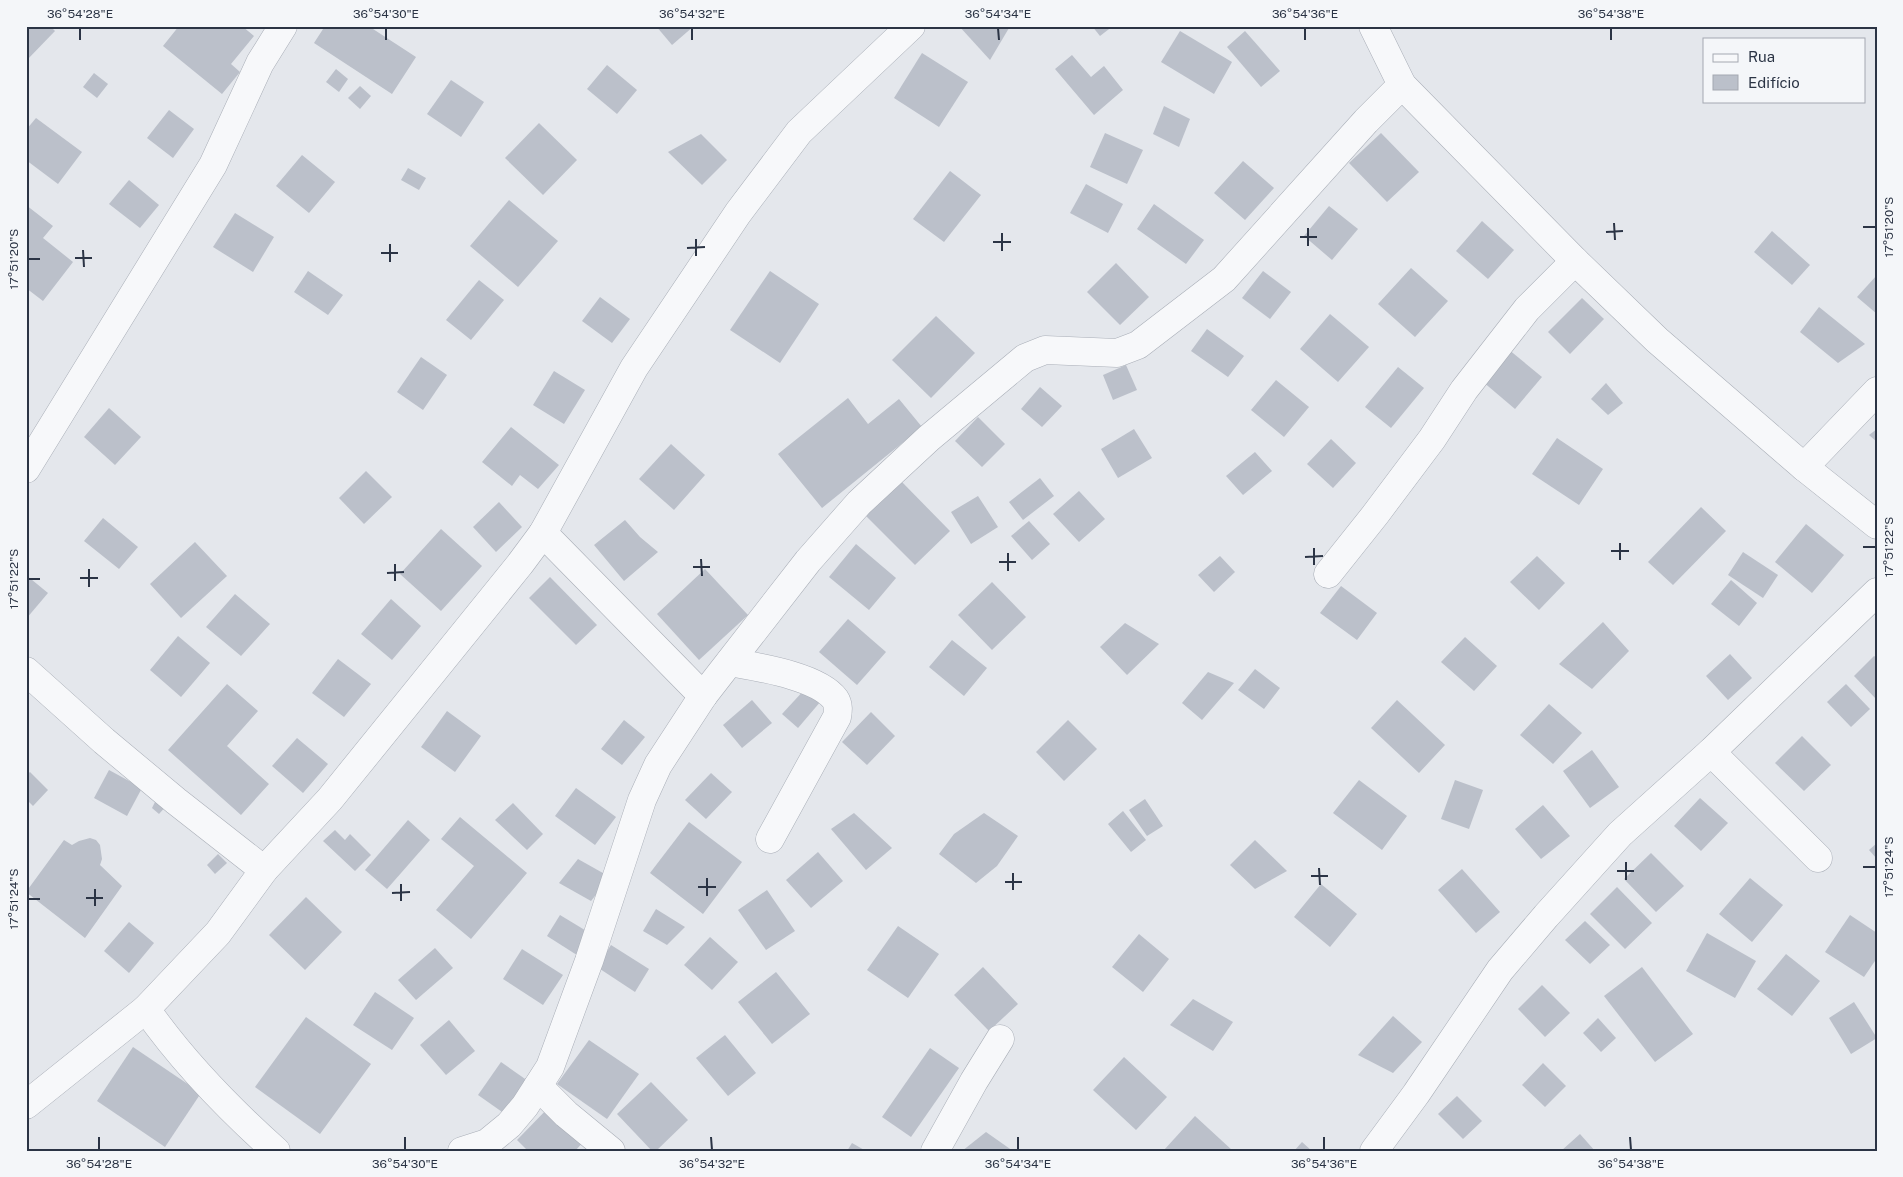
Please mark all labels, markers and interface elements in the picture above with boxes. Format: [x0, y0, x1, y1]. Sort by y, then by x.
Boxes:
text: 36°54'28"E [47, 7, 113, 21]
text: 36°54'30"E [353, 7, 419, 21]
text: 36°54'32"E [659, 7, 725, 21]
text: 36°54'34"E [965, 7, 1031, 21]
text: 36°54'36"E [1272, 7, 1338, 21]
text: 36°54'38"E [1578, 7, 1644, 21]
legend [1703, 38, 1866, 102]
text: Rua [1748, 48, 1775, 65]
text: Edifício [1748, 74, 1800, 91]
text: 17°51'20"S [1882, 197, 1896, 257]
text: 17°51'20"S [7, 229, 21, 289]
text: 17°51'22"S [1882, 517, 1896, 577]
text: 17°51'22"S [7, 549, 21, 609]
text: 17°51'24"S [1882, 836, 1896, 898]
text: 17°51'24"S [7, 868, 21, 930]
text: 36°54'28"E [66, 1157, 132, 1171]
text: 36°54'30"E [372, 1157, 438, 1171]
text: 36°54'32"E [679, 1157, 745, 1171]
text: 36°54'34"E [985, 1157, 1051, 1171]
text: 36°54'36"E [1291, 1157, 1357, 1171]
text: 36°54'38"E [1598, 1157, 1664, 1171]

